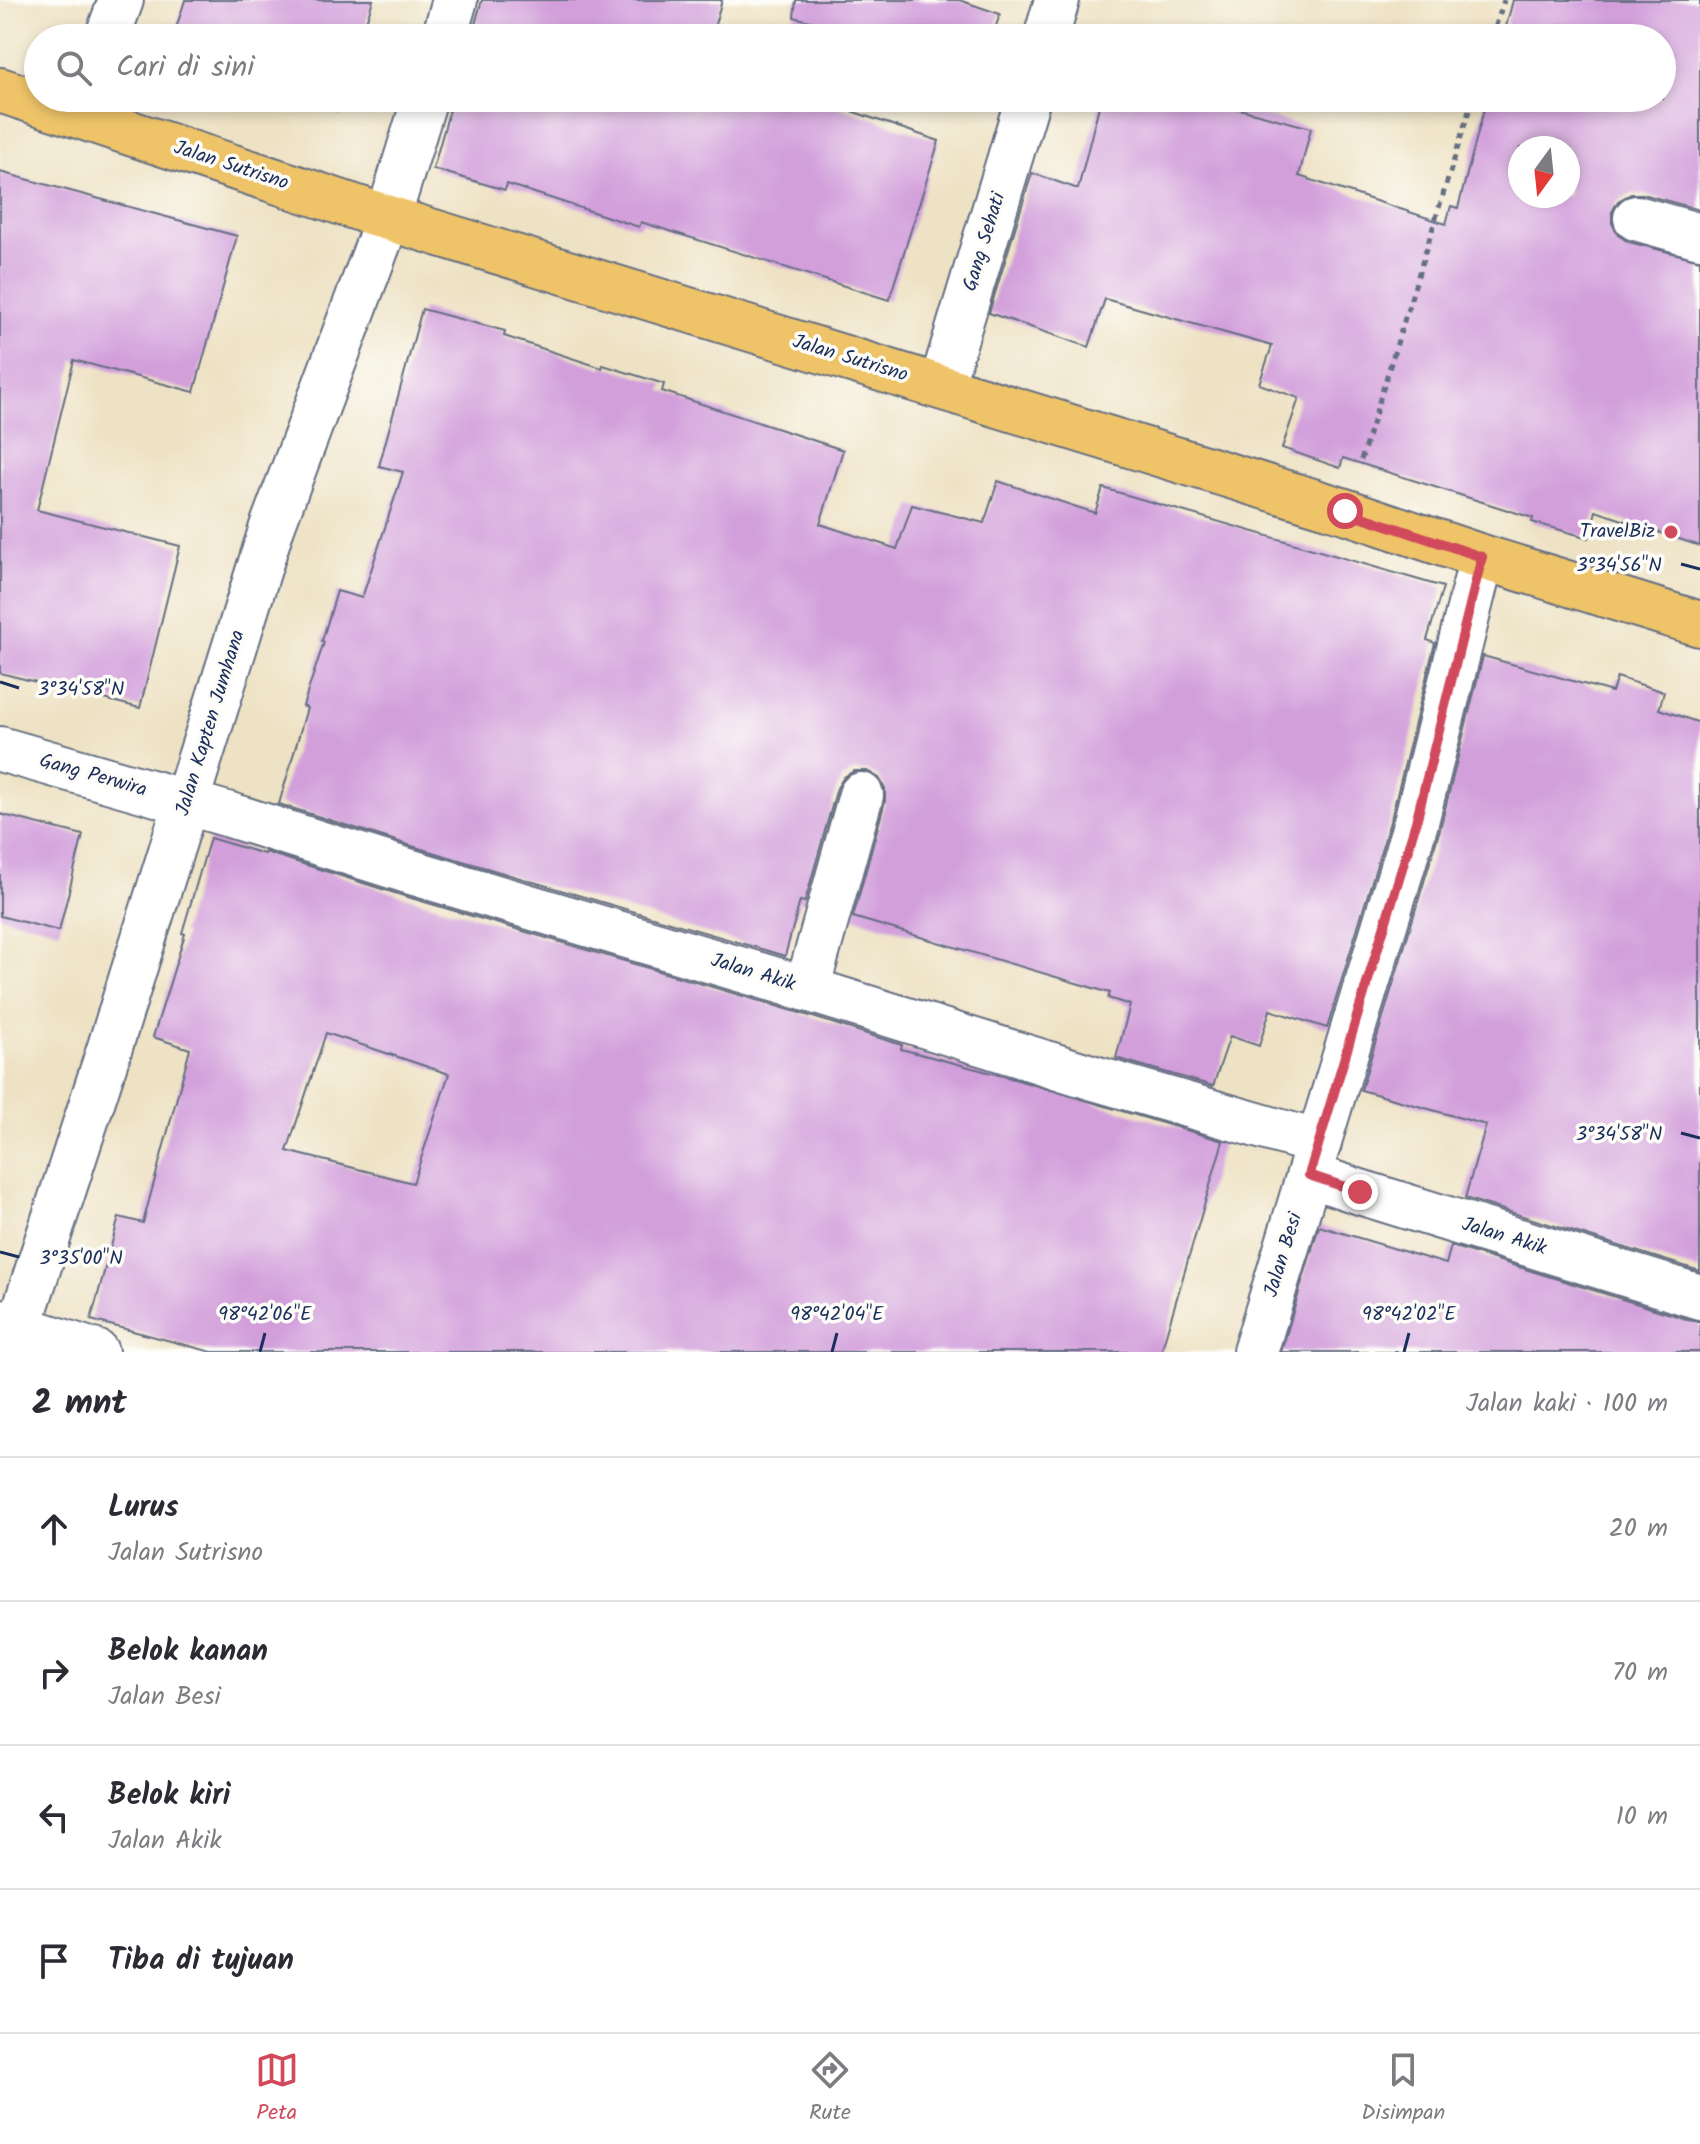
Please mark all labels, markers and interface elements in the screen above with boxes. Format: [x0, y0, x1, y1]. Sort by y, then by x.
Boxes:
search box [24, 24, 1676, 112]
text: Cari di sini [116, 44, 254, 92]
icon: search [52, 46, 96, 90]
street label: Jalan Sutrisno [169, 132, 293, 200]
north arrow [1508, 136, 1580, 208]
street label: Gang Sehati [955, 187, 1016, 295]
street label: Jalan Sutrisno [788, 326, 912, 392]
route start [1327, 493, 1363, 529]
place label: TravelBiz [1580, 516, 1655, 548]
marker: TravelBiz [1662, 523, 1680, 541]
text: 3°34'56"N [1576, 550, 1662, 582]
street label: Jalan Kapten Jumhana [167, 626, 255, 820]
text: 3°34'58"N [38, 674, 124, 706]
street label: Gang Perwira [35, 745, 151, 807]
street label: Jalan Akik [707, 945, 800, 1001]
text: 3°34'58"N [1576, 1119, 1662, 1151]
route end [1342, 1174, 1378, 1210]
street label: Jalan Besi [1256, 1208, 1312, 1301]
street label: Jalan Akik [1458, 1209, 1551, 1265]
text: 3°35'00"N [39, 1243, 123, 1275]
text: 98°42'06"E [218, 1299, 313, 1331]
text: 98°42'04"E [790, 1299, 885, 1331]
text: 98°42'02"E [1362, 1299, 1457, 1331]
text: 2 mnt [32, 1377, 127, 1431]
text: Jalan kaki · 100 m [1466, 1383, 1668, 1425]
text: Lurus [108, 1484, 178, 1532]
icon: ahead [32, 1507, 76, 1551]
text: 20 m [1609, 1508, 1668, 1550]
text: Jalan Sutrisno [108, 1532, 263, 1574]
text: Belok kanan [108, 1628, 268, 1676]
icon: right [32, 1651, 76, 1695]
text: 70 m [1612, 1652, 1668, 1694]
text: Jalan Besi [108, 1676, 221, 1718]
text: Belok kiri [108, 1772, 231, 1820]
icon: left [32, 1795, 76, 1839]
text: 10 m [1616, 1796, 1668, 1838]
text: Jalan Akik [108, 1820, 222, 1862]
text: Tiba di tujuan [108, 1937, 294, 1985]
icon: arrive [32, 1939, 76, 1983]
tab: Peta [255, 2048, 299, 2131]
tab: Rute [808, 2048, 852, 2131]
tab: Disimpan [1361, 2048, 1445, 2131]

